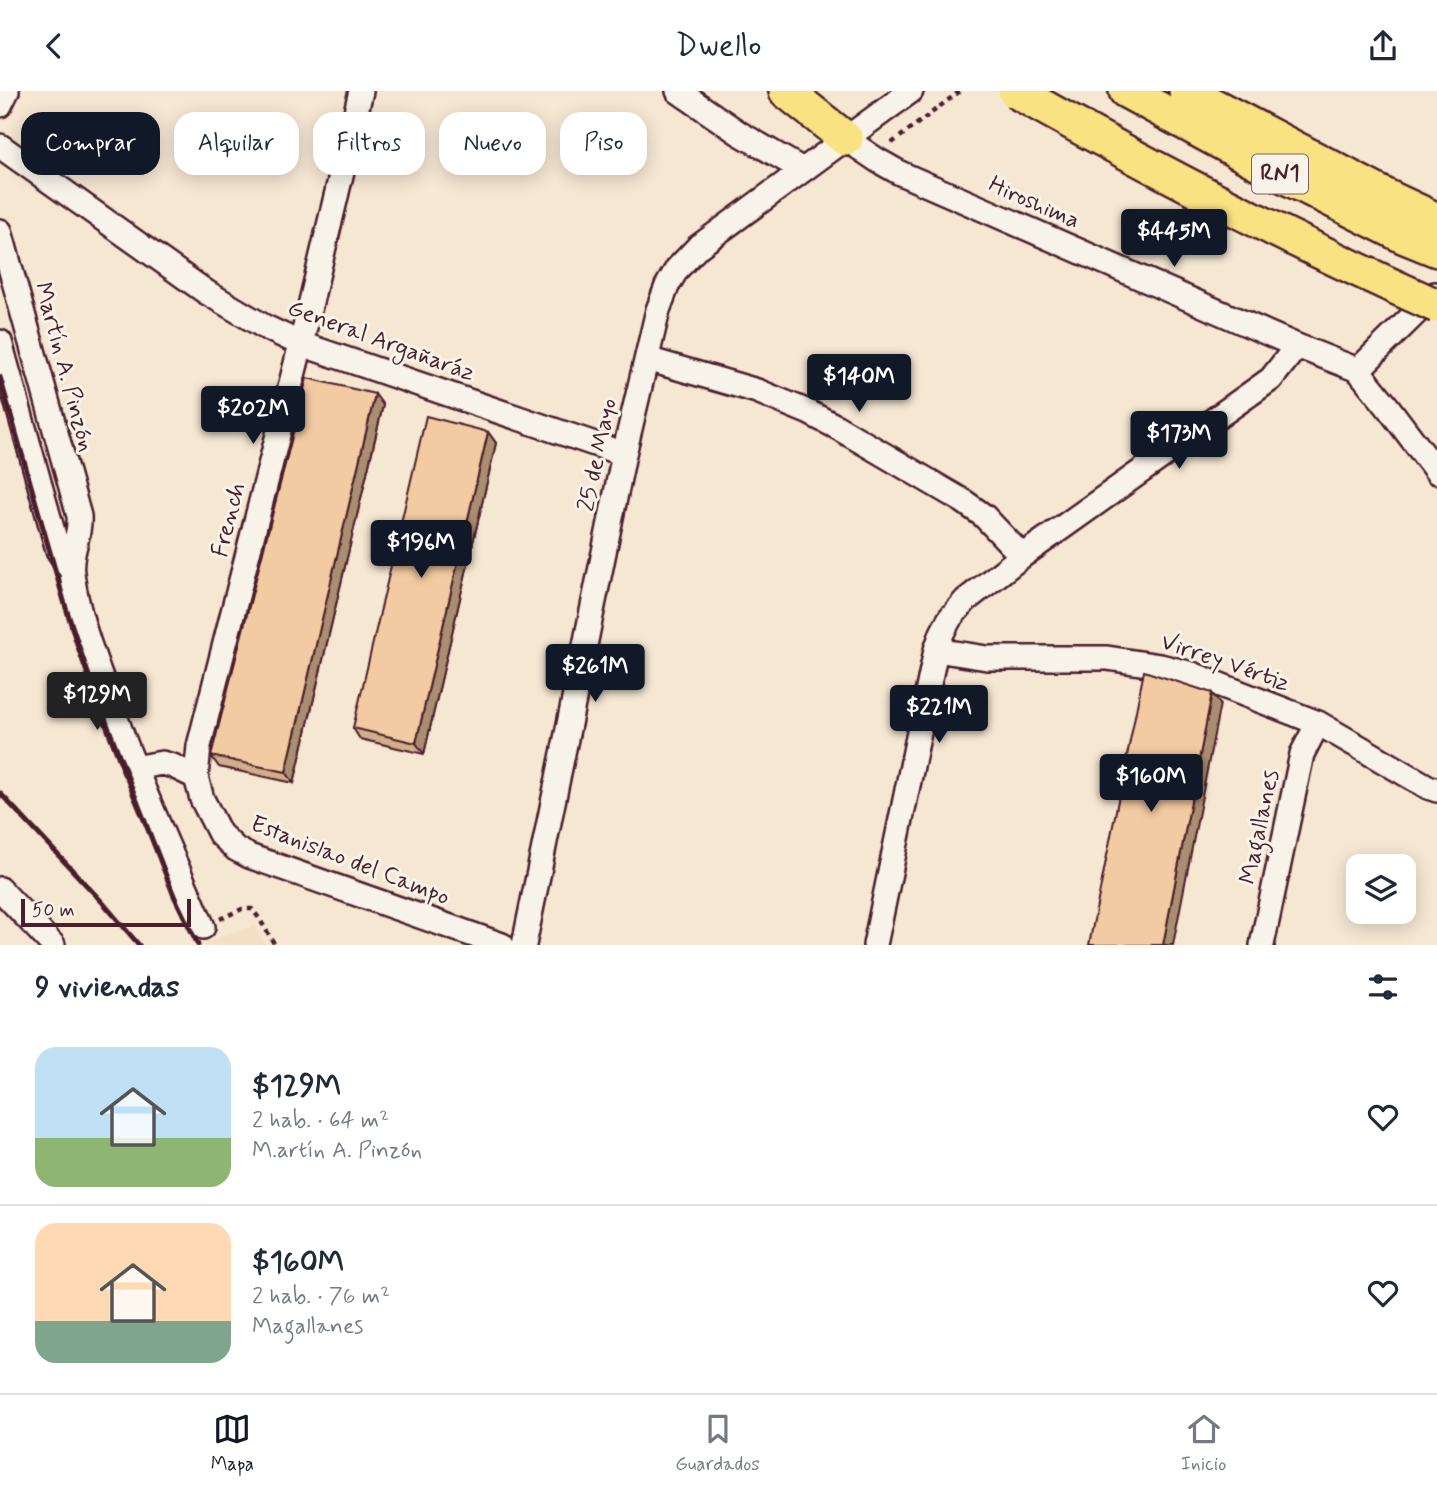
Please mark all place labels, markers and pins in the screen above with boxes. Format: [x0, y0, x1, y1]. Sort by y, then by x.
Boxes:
pin: $445M [1125, 209, 1223, 269]
pin: $140M [810, 355, 908, 414]
pin: $202M [204, 387, 302, 446]
pin: $173M [1130, 411, 1228, 471]
pin: $196M [372, 521, 470, 580]
pin: $261M [546, 645, 644, 704]
pin: $129M [48, 673, 146, 732]
pin: $221M [890, 685, 988, 745]
pin: $160M [1102, 755, 1200, 814]

